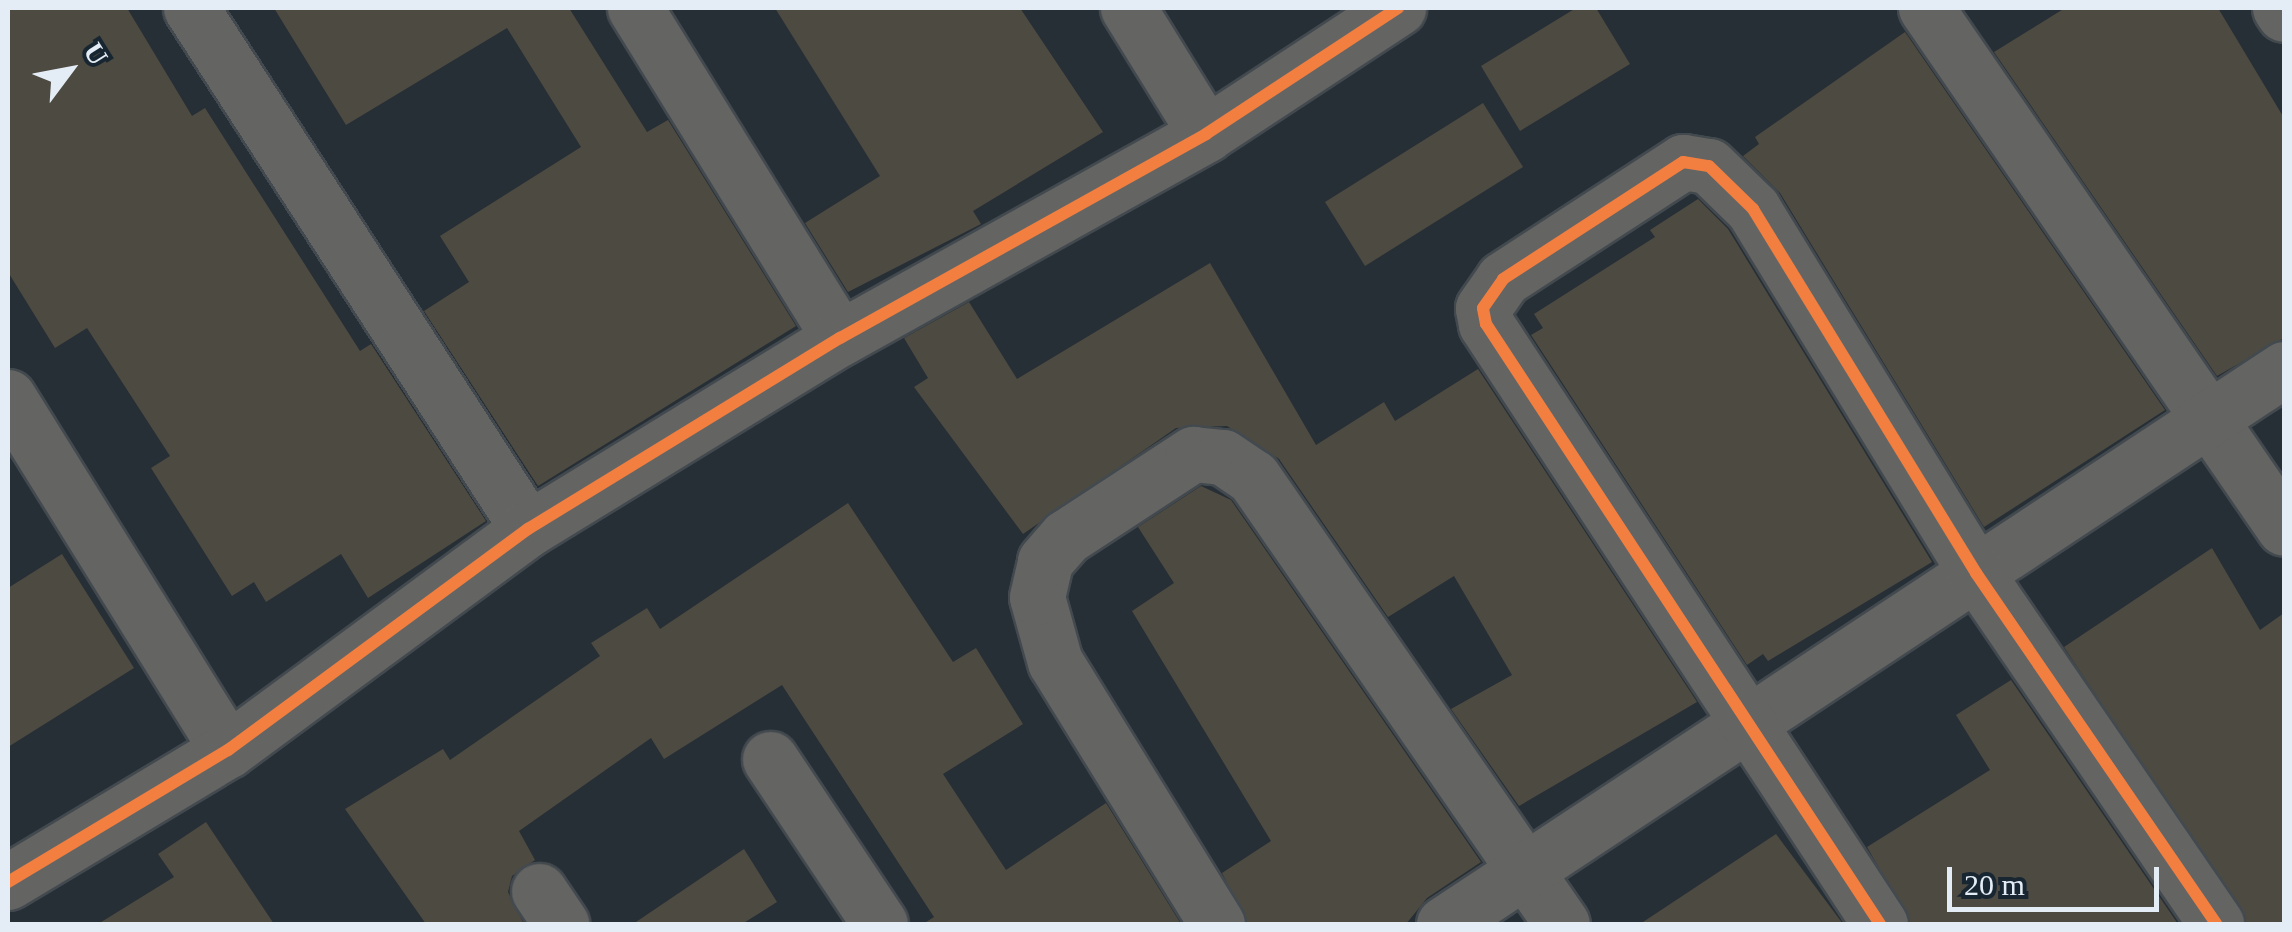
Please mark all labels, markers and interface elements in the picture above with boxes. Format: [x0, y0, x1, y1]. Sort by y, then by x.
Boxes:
north arrow [20, 20, 120, 120]
text: U [77, 37, 114, 71]
scale bar [1952, 847, 2164, 909]
text: 20 m [1964, 868, 2025, 901]

